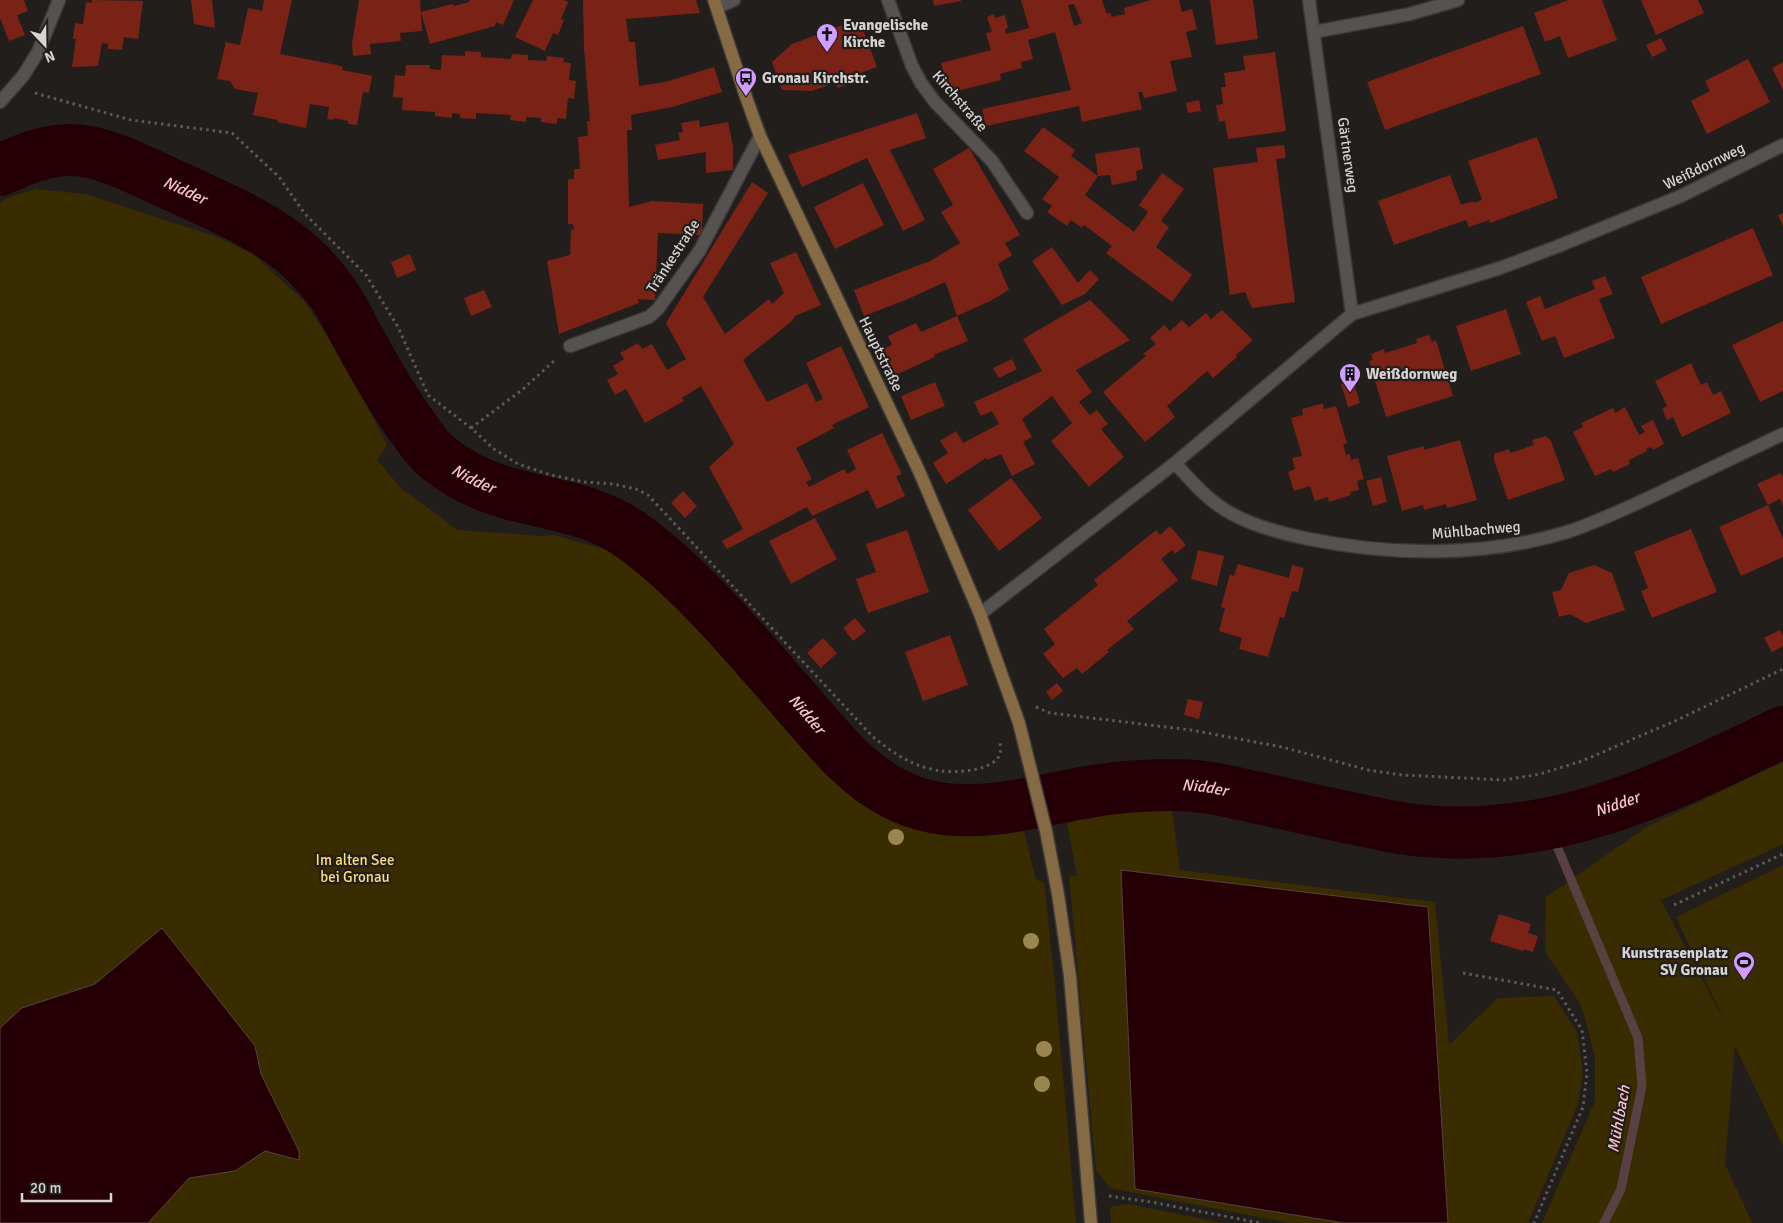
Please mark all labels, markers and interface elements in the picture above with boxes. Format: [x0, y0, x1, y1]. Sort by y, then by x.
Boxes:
place label: Evangelische Kirche [843, 16, 928, 51]
north arrow [20, 20, 70, 70]
church icon: Evangelische Kirche [815, 22, 839, 53]
text: N [42, 47, 57, 66]
bus stop icon: Gronau Kirchstr. [734, 66, 758, 97]
street label: Kirchstraße [929, 67, 991, 135]
place label: Gronau Kirchstr. [762, 69, 869, 87]
street label: Gärtnerweg [1334, 116, 1362, 194]
street label: Weißdornweg [1660, 139, 1748, 193]
water label: Nidder [160, 172, 212, 210]
street label: Tränkestraße [642, 216, 704, 296]
street label: Hauptstraße [855, 314, 907, 394]
building icon: Weißdornweg [1338, 362, 1362, 393]
place label: Weißdornweg [1366, 365, 1457, 383]
water label: Nidder [448, 460, 500, 499]
street label: Mühlbachweg [1431, 517, 1521, 543]
water label: Nidder [784, 690, 831, 740]
water label: Nidder [1181, 775, 1232, 801]
water label: Nidder [1592, 787, 1644, 821]
park label: Im alten See bei Gronau [316, 851, 394, 886]
place label: Kunstrasenplatz SV Gronau [1621, 944, 1728, 979]
sports icon: Kunstrasenplatz SV Gronau [1732, 950, 1756, 981]
water label: Mühlbach [1603, 1083, 1635, 1154]
scale bar [22, 1170, 111, 1202]
text: 20 m [30, 1179, 61, 1197]

